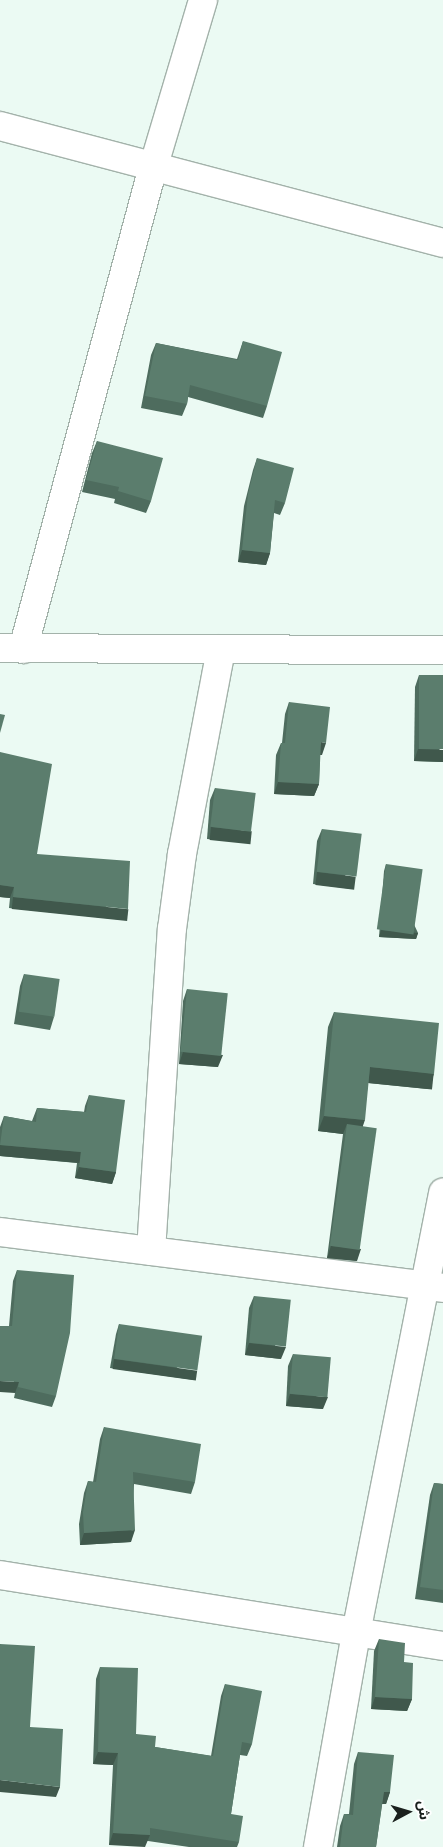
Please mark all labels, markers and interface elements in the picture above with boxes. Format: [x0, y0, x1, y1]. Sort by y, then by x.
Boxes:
north arrow [383, 1787, 433, 1837]
text: ش [415, 1800, 431, 1821]

